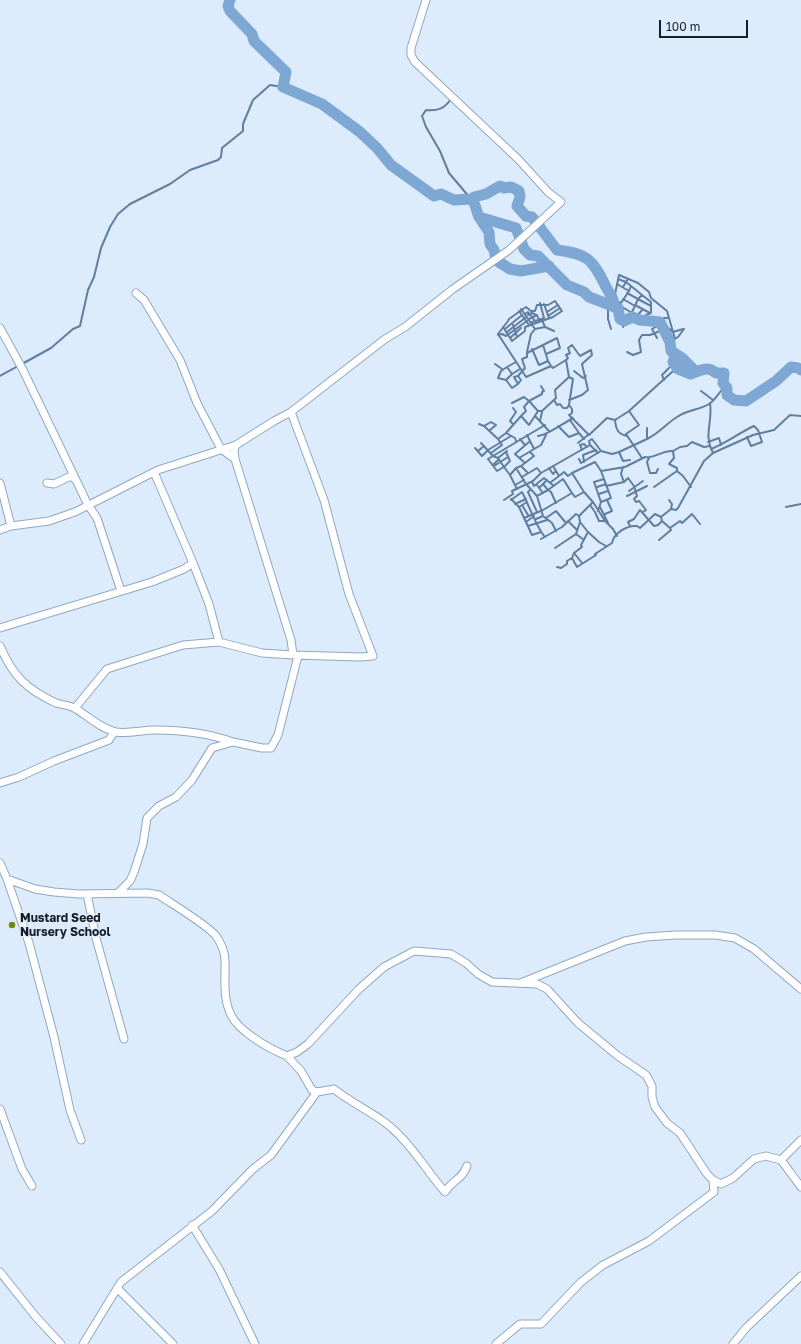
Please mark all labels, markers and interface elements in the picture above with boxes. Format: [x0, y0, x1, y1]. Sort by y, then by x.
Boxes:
scale bar [661, 12, 750, 38]
text: 100 m [666, 19, 700, 34]
place label: Mustard Seed Nursery School [20, 911, 111, 939]
marker: Mustard Seed Nursery School [7, 920, 17, 930]

